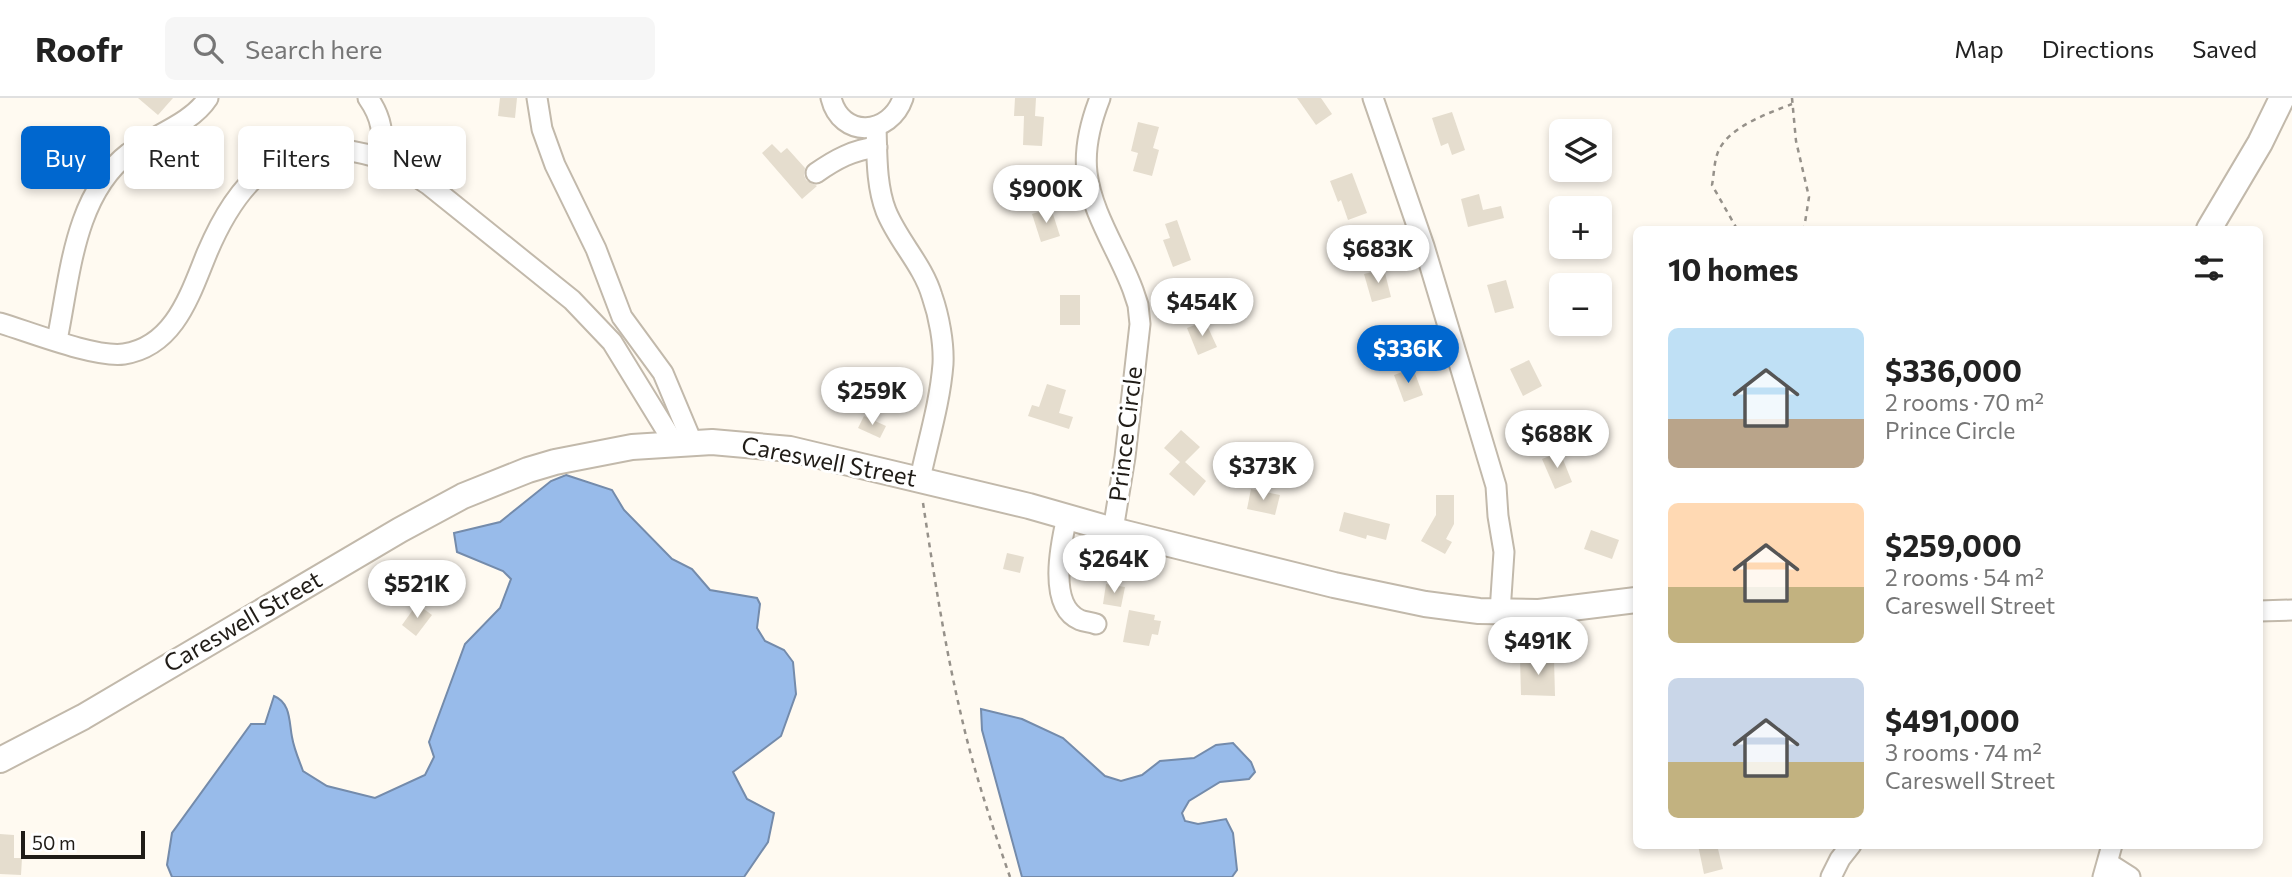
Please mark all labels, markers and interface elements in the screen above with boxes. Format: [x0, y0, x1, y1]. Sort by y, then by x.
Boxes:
search box [165, 17, 655, 80]
text: Roofr [35, 28, 123, 69]
icon: search [189, 29, 227, 67]
text: Search here [245, 33, 383, 64]
text: Map [1954, 34, 2004, 63]
text: Directions [2042, 34, 2154, 63]
text: Saved [2192, 34, 2257, 63]
map controls [1549, 119, 1612, 336]
button: layers [1549, 119, 1612, 182]
chip: Buy [21, 126, 110, 189]
chip: Rent [124, 126, 224, 189]
chip: Filters [238, 126, 354, 189]
chip: New [368, 126, 466, 189]
pin: $900K [997, 166, 1095, 225]
text: $900K [1009, 174, 1083, 202]
button: + [1549, 196, 1612, 259]
pin: $683K [1329, 226, 1427, 285]
text: $683K [1343, 234, 1413, 262]
icon: filters [2190, 249, 2228, 287]
text: 10 homes [1668, 250, 1798, 287]
button: − [1549, 273, 1612, 336]
pin: $454K [1153, 278, 1251, 338]
text: $454K [1167, 287, 1237, 315]
pin: $336K [1359, 326, 1457, 385]
text: $336K [1373, 334, 1443, 362]
text: $336,000 [1885, 351, 2022, 388]
icon: home [1724, 356, 1808, 440]
street label: Prince Circle [1102, 365, 1147, 503]
pin: $259K [823, 368, 921, 427]
text: $259K [837, 376, 907, 404]
text: 2 rooms · 70 m² [1885, 388, 2044, 416]
pin: $688K [1508, 410, 1606, 470]
text: Prince Circle [1885, 416, 2015, 444]
text: $688K [1521, 419, 1593, 447]
street label: Careswell Street [739, 429, 919, 492]
pin: $373K [1214, 442, 1312, 502]
text: $373K [1229, 451, 1297, 479]
text: $259,000 [1885, 526, 2022, 563]
icon: home [1724, 531, 1808, 615]
pin: $264K [1065, 536, 1163, 595]
text: $264K [1079, 544, 1149, 572]
pin: $521K [368, 560, 466, 620]
text: 2 rooms · 54 m² [1885, 563, 2044, 591]
street label: Careswell Street [158, 564, 327, 678]
text: $521K [384, 569, 450, 597]
text: Careswell Street [1885, 591, 2055, 619]
pin: $491K [1489, 618, 1587, 677]
text: $491K [1504, 626, 1572, 654]
text: $491,000 [1885, 701, 2020, 738]
icon: home [1724, 706, 1808, 790]
text: 3 rooms · 74 m² [1885, 738, 2042, 766]
text: Careswell Street [1885, 766, 2055, 794]
scale bar [21, 828, 145, 860]
text: 50 m [32, 831, 76, 854]

